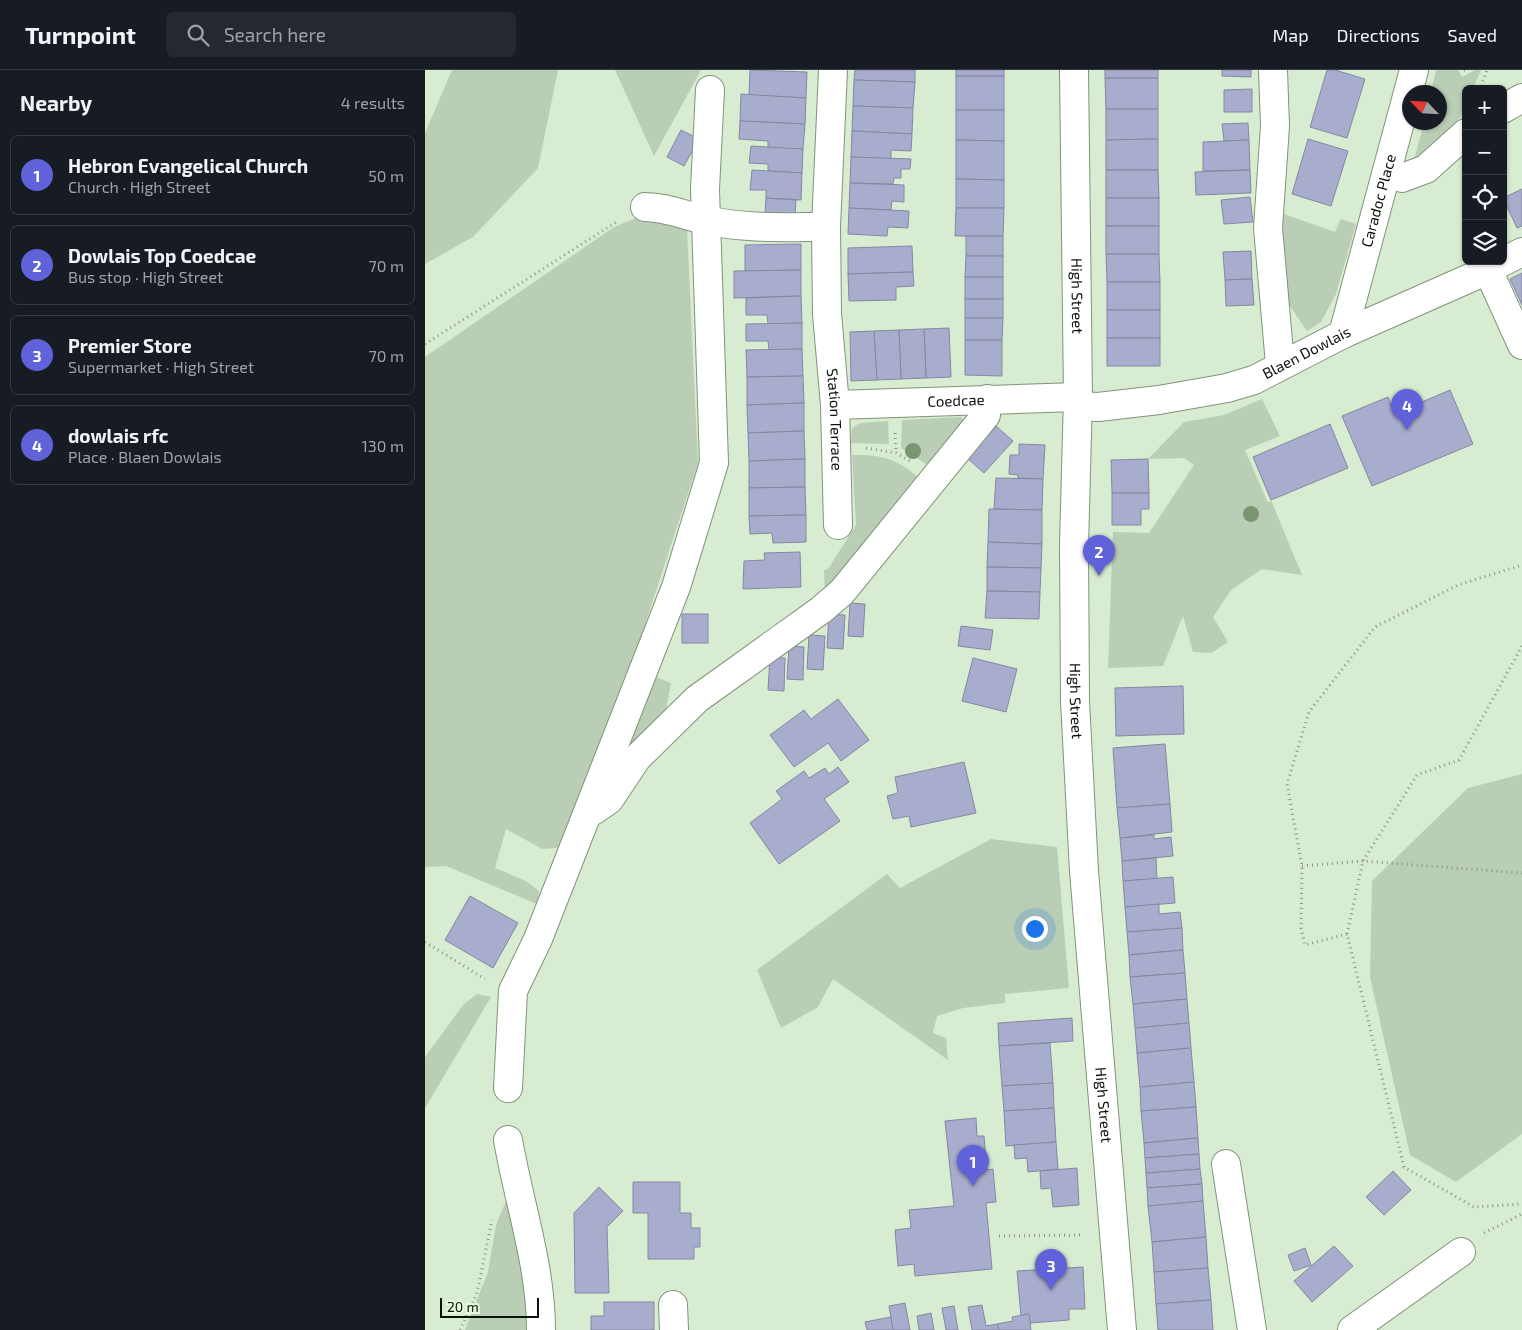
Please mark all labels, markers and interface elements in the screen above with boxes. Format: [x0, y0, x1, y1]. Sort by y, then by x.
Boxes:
search box [166, 12, 516, 57]
text: Turnpoint [25, 20, 136, 49]
icon: search [184, 21, 212, 49]
text: Search here [224, 23, 326, 46]
text: Map [1272, 24, 1309, 46]
text: Directions [1337, 24, 1420, 46]
text: Saved [1448, 24, 1497, 46]
north arrow [1402, 85, 1447, 130]
map controls [1462, 85, 1507, 265]
button: + [1462, 85, 1507, 130]
text: Nearby [20, 90, 92, 115]
text: 4 results [341, 93, 405, 112]
button: − [1462, 130, 1507, 175]
street label: Caradoc Place [1357, 152, 1399, 249]
text: Hebron Evangelical Church [68, 154, 308, 177]
text: 1 [34, 166, 40, 185]
text: 50 m [368, 166, 404, 185]
button: locate [1462, 175, 1507, 220]
text: Church · High Street [68, 177, 211, 196]
button: layers [1462, 220, 1507, 265]
text: Dowlais Top Coedcae [68, 244, 256, 267]
text: 2 [32, 256, 42, 275]
text: 70 m [369, 256, 404, 275]
street label: High Street [1068, 258, 1087, 334]
text: Bus stop · High Street [68, 267, 223, 286]
street label: Blaen Dowlais [1259, 322, 1353, 382]
text: Premier Store [68, 334, 192, 357]
text: 3 [32, 346, 42, 365]
text: 70 m [369, 346, 404, 365]
text: Supermarket · High Street [68, 357, 254, 376]
street label: Station Terrace [824, 367, 847, 471]
pin: 4 [1391, 389, 1423, 430]
street label: Coedcae [927, 390, 985, 410]
text: dowlais rfc [68, 424, 168, 447]
text: 4 [32, 436, 42, 455]
text: 130 m [362, 436, 404, 455]
text: Place · Blaen Dowlais [68, 447, 222, 466]
pin: 2 [1083, 535, 1115, 576]
street label: High Street [1067, 663, 1087, 740]
your location [1022, 916, 1048, 942]
street label: High Street [1092, 1066, 1116, 1144]
pin: 1 [957, 1145, 989, 1186]
pin: 3 [1035, 1249, 1067, 1290]
scale bar [440, 1295, 539, 1318]
text: 20 m [447, 1298, 479, 1315]

